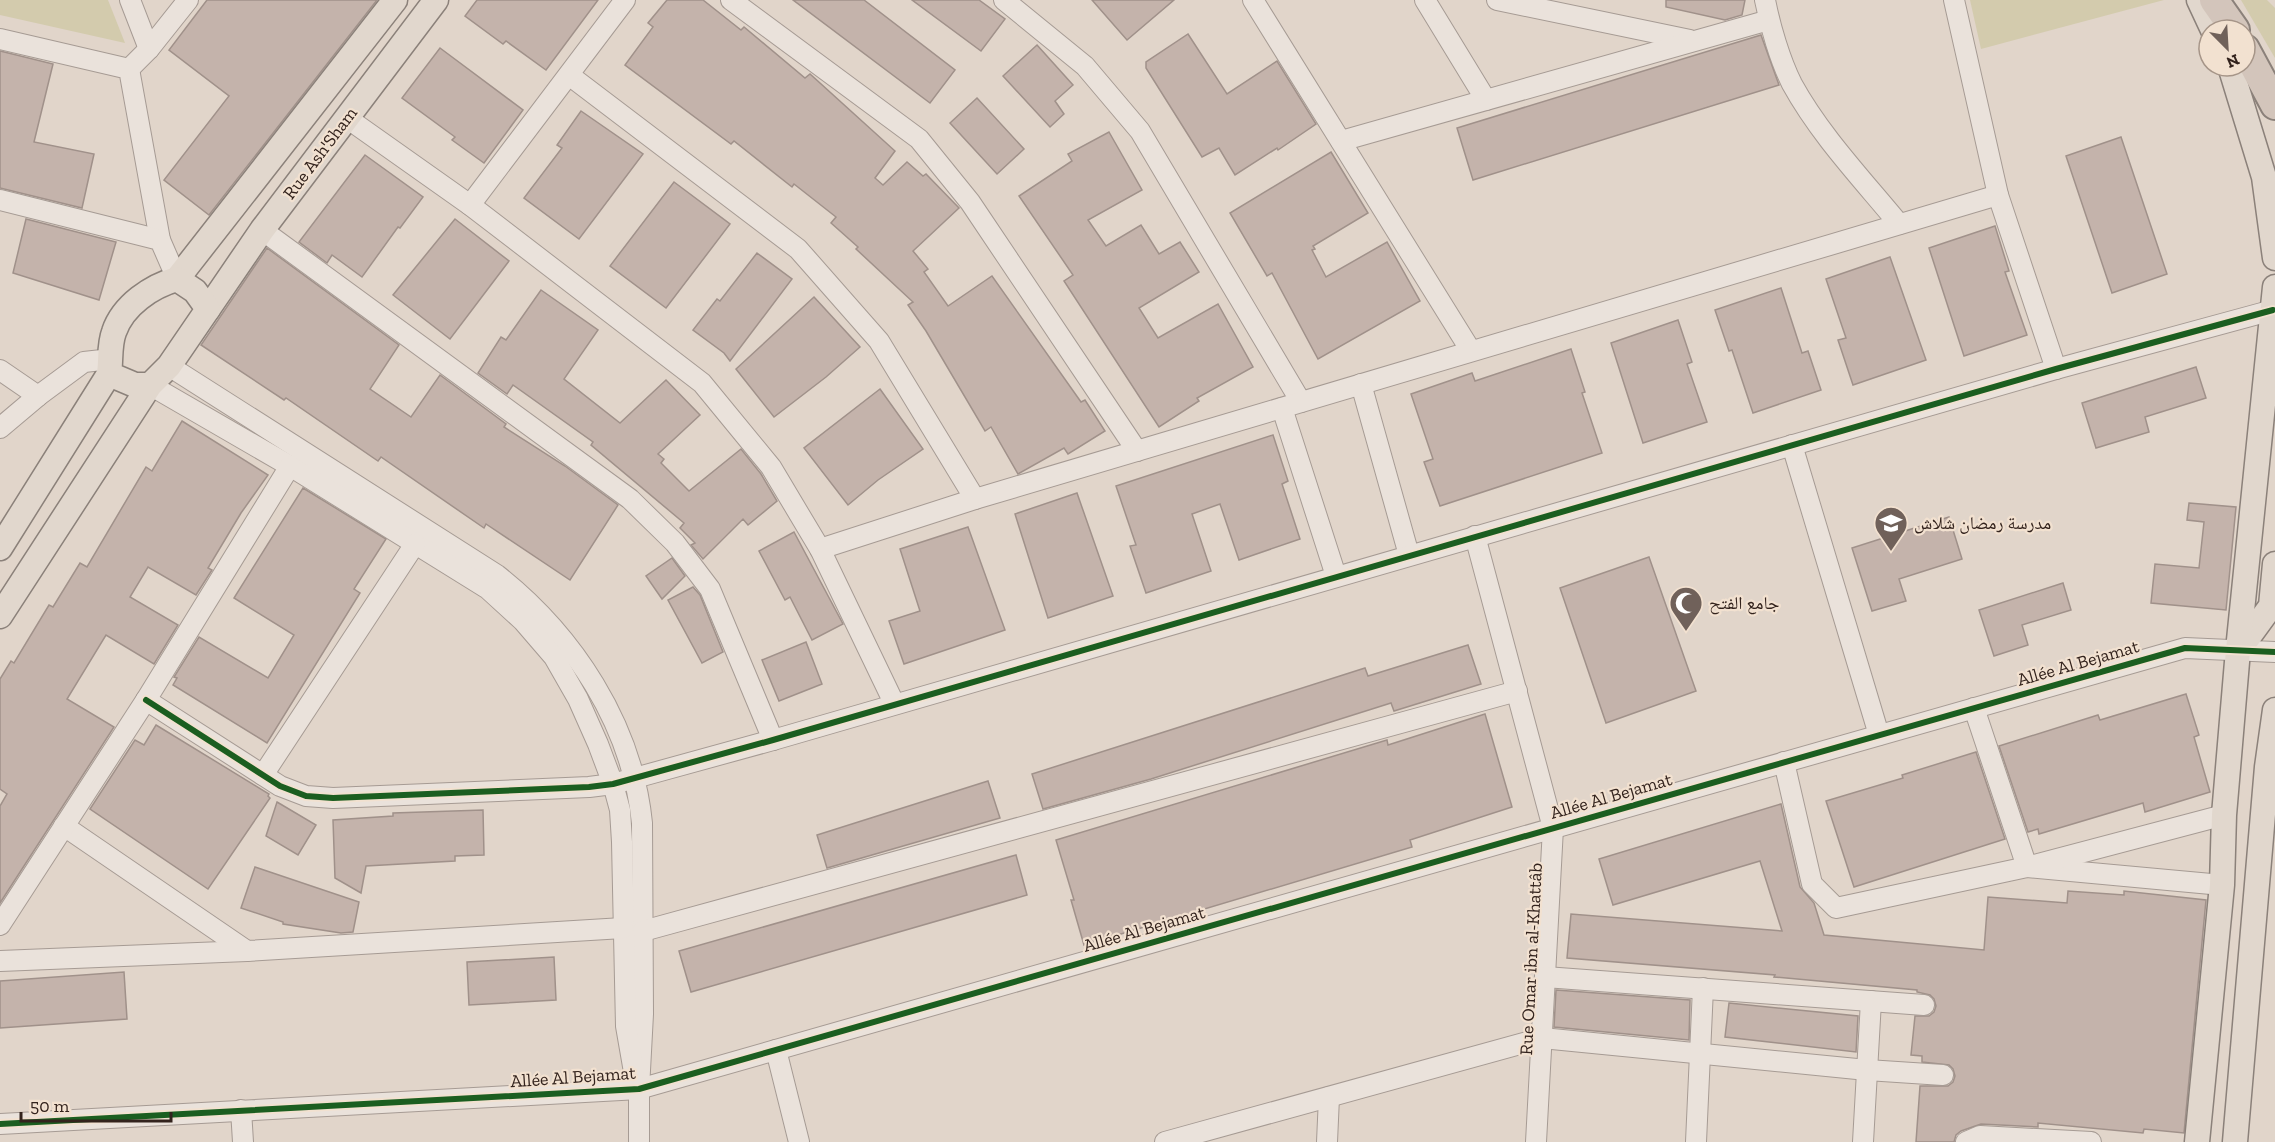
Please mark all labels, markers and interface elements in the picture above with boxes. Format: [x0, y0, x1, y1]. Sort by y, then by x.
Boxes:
north arrow [2197, 18, 2257, 78]
text: N [2223, 50, 2242, 72]
street label: Rue Ash'Sham [278, 102, 362, 204]
school or university icon: مدرسة رمضان شلاش [1873, 505, 1909, 552]
place label: مدرسة رمضان شلاش [1914, 512, 2051, 534]
mosque icon: جامع الفتح [1668, 585, 1704, 632]
place label: جامع الفتح [1709, 592, 1779, 615]
street label: Allée Al Bejamat [2015, 635, 2142, 691]
street label: Allée Al Bejamat [1548, 768, 1675, 824]
street label: Rue Omar ibn al-Khattâb [1515, 862, 1547, 1056]
street label: Allée Al Bejamat [1081, 901, 1208, 957]
street label: Allée Al Bejamat [510, 1062, 637, 1092]
scale bar [21, 1085, 171, 1123]
text: 50 m [30, 1095, 70, 1117]

